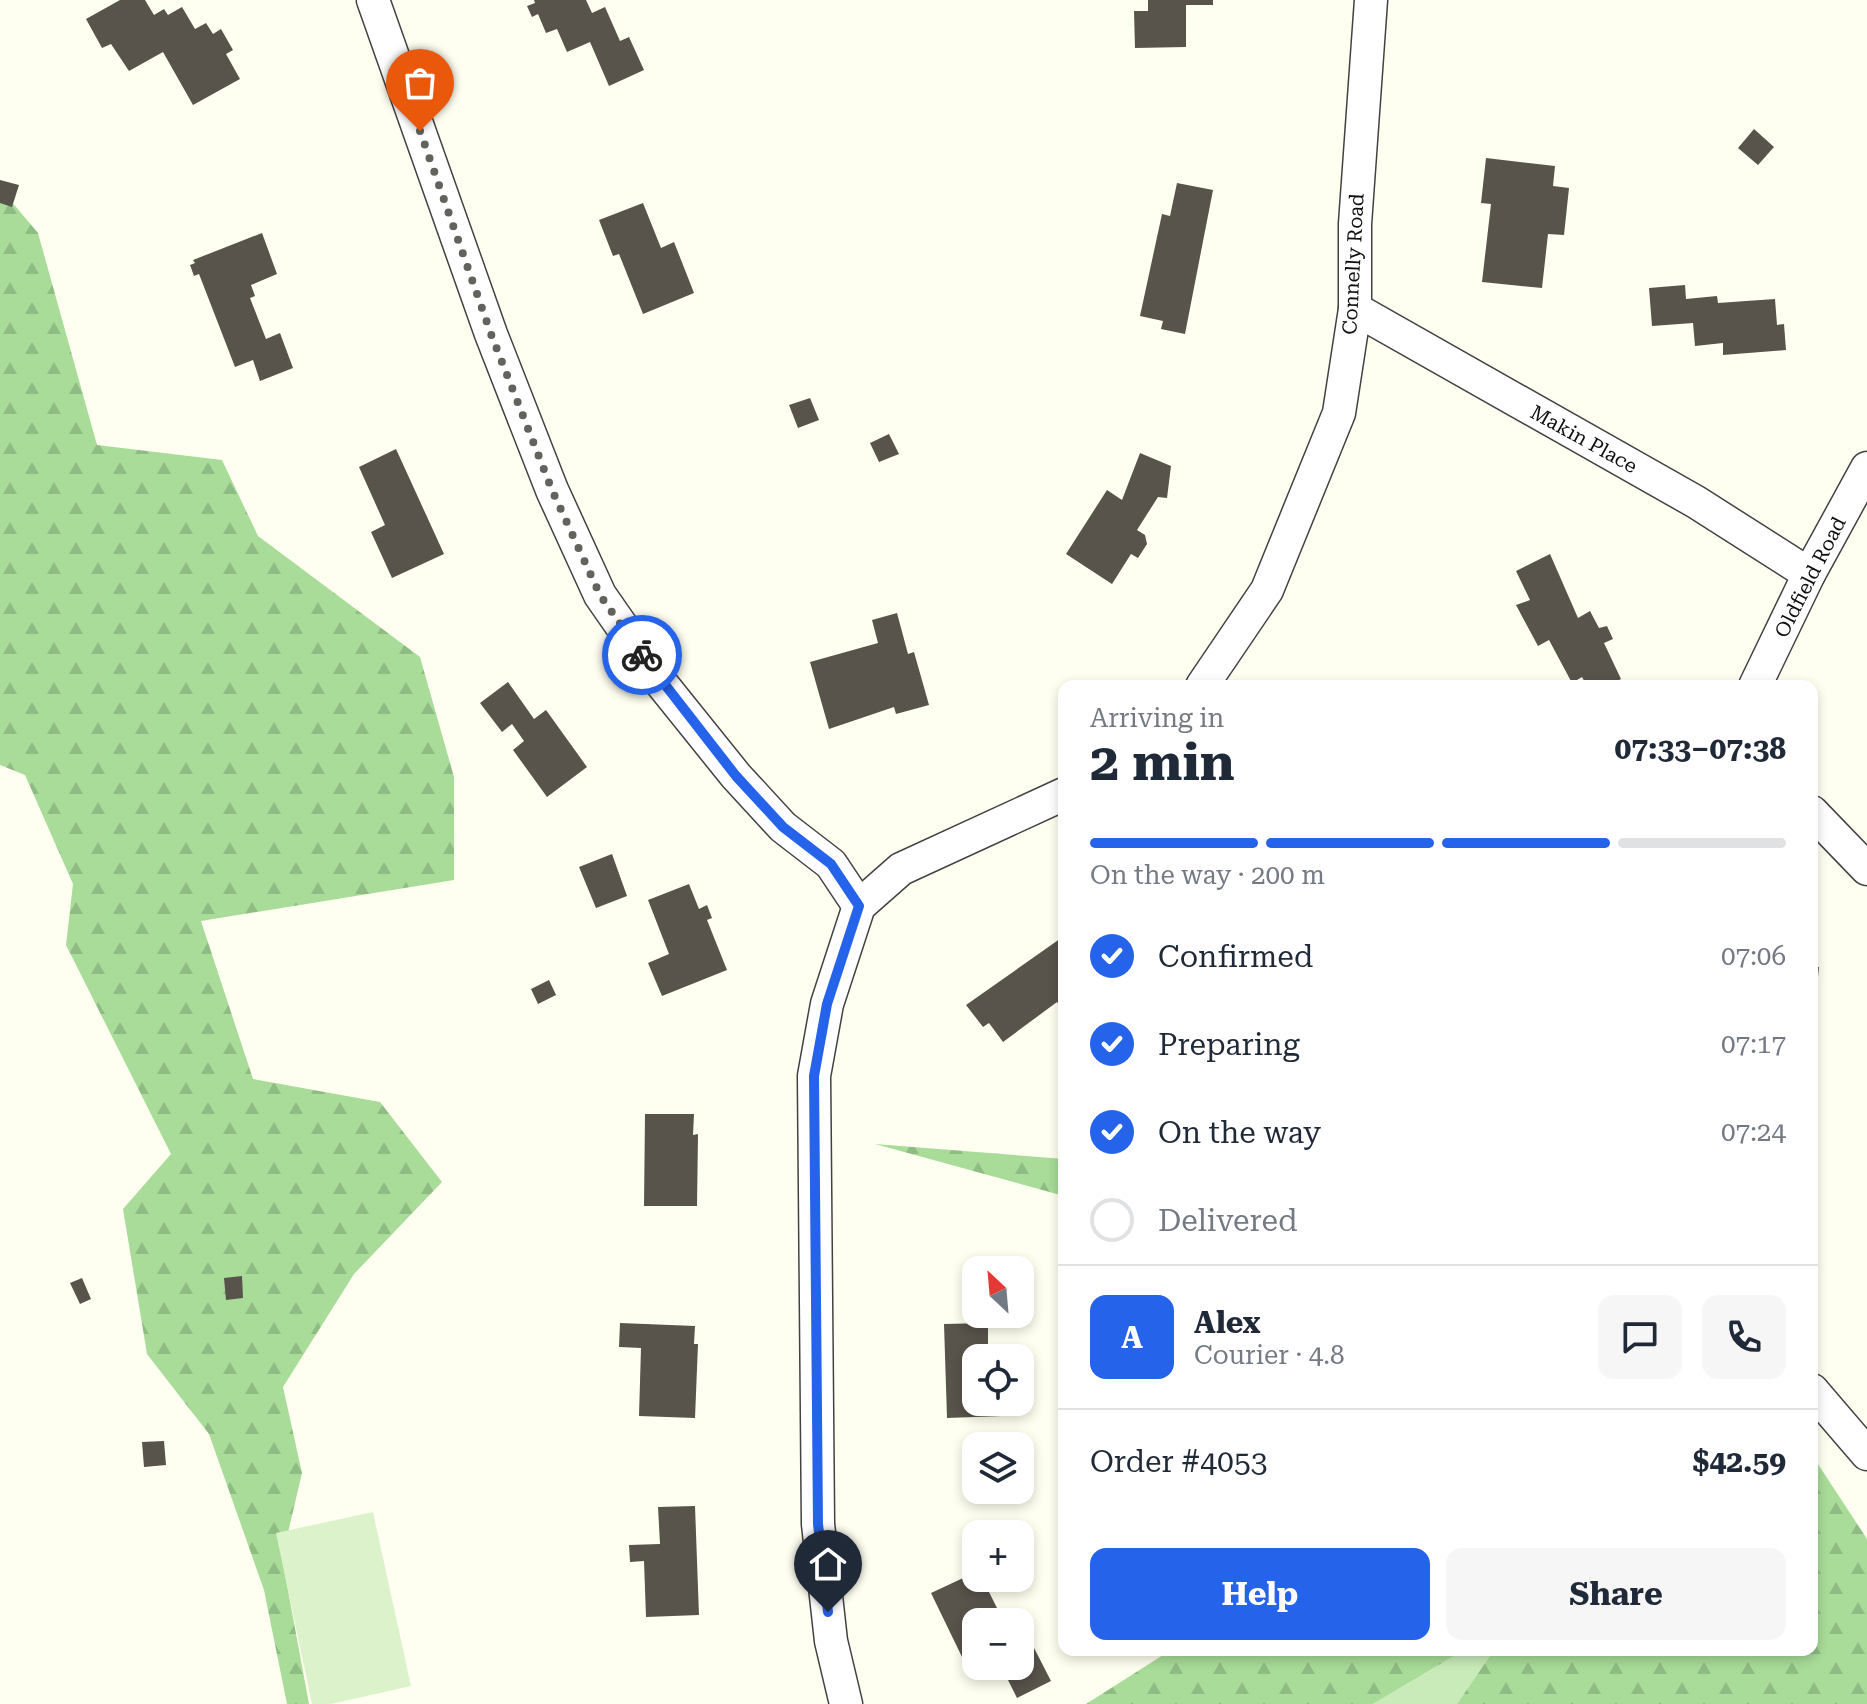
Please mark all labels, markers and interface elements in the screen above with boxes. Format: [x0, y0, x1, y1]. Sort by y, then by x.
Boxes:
pin [386, 49, 454, 131]
icon: bag [398, 61, 442, 105]
street label: Connelly Road [1337, 192, 1369, 335]
street label: Makin Place [1526, 400, 1642, 478]
street label: Oldfield Road [1769, 512, 1851, 641]
courier [602, 615, 682, 695]
icon: bike [620, 633, 664, 677]
text: Arriving in [1090, 703, 1224, 733]
text: 07:33–07:38 [1614, 731, 1786, 766]
text: 2 min [1090, 732, 1235, 793]
text: On the way · 200 m [1090, 860, 1325, 890]
icon: check [1090, 934, 1134, 978]
text: Confirmed [1158, 939, 1313, 974]
text: 07:06 [1721, 941, 1786, 971]
icon: check [1090, 1022, 1134, 1066]
text: Preparing [1158, 1027, 1300, 1062]
text: 07:17 [1721, 1029, 1786, 1059]
icon: check [1090, 1110, 1134, 1154]
text: On the way [1158, 1115, 1321, 1150]
text: 07:24 [1721, 1117, 1786, 1147]
text: Delivered [1158, 1203, 1297, 1238]
north arrow [962, 1256, 1034, 1328]
map controls [962, 1256, 1034, 1680]
button: chat [1598, 1295, 1682, 1379]
button: phone [1702, 1295, 1786, 1379]
text: Alex [1194, 1305, 1261, 1340]
text: A [1121, 1320, 1143, 1355]
text: Courier · 4.8 [1194, 1340, 1344, 1370]
button: locate [962, 1344, 1034, 1416]
button: layers [962, 1432, 1034, 1504]
text: Order #4053 [1090, 1444, 1268, 1479]
text: $42.59 [1693, 1444, 1786, 1479]
button: + [962, 1520, 1034, 1592]
pin [794, 1530, 862, 1612]
icon: home [806, 1542, 850, 1586]
button: Help [1090, 1548, 1430, 1640]
button: Share [1446, 1548, 1786, 1640]
button: − [962, 1608, 1034, 1680]

